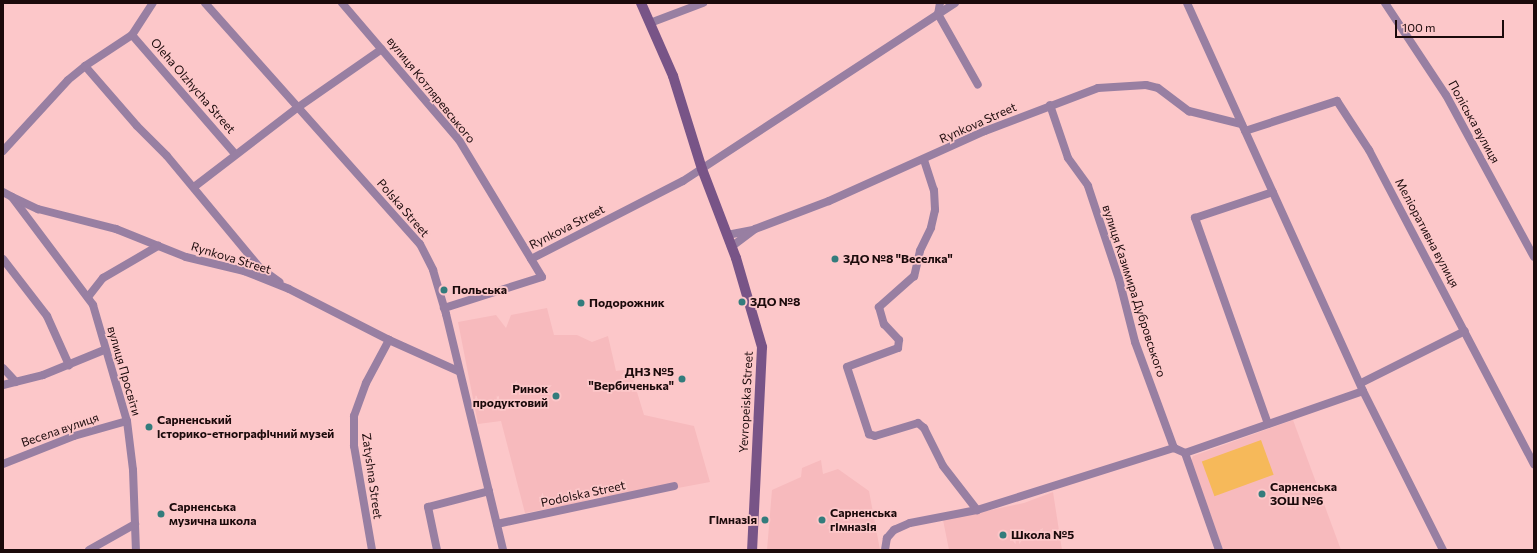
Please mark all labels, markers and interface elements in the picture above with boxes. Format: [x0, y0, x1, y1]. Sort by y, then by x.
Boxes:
scale bar [1397, 12, 1506, 38]
text: 100 m [1402, 20, 1436, 34]
street label: вулиця Котляревського [384, 34, 478, 146]
street label: Oleha Olzhycha Street [148, 35, 238, 137]
street label: Поліська вулиця [1445, 78, 1503, 166]
street label: Rynkova Street [937, 100, 1019, 146]
street label: Polska Street [374, 176, 432, 240]
street label: Меліоративна вулиця [1392, 176, 1462, 290]
street label: Rynkova Street [527, 202, 607, 252]
street label: вулиця Казимира Дубровського [1099, 203, 1169, 379]
street label: Rynkova Street [189, 239, 273, 277]
place label: ЗДО №8 "Веселка" [843, 252, 953, 266]
marker: ЗДО №8 "Веселка" [830, 254, 840, 264]
place label: Польська [452, 283, 507, 297]
marker: Польська [439, 285, 449, 295]
place label: ЗДО №8 [750, 295, 800, 309]
place label: Подорожник [589, 296, 665, 310]
marker: ЗДО №8 [737, 297, 747, 307]
marker: Подорожник [576, 298, 586, 308]
street label: вулиця Просвіти [104, 325, 144, 417]
street label: Yevropeiska Street [736, 351, 756, 453]
place label: ДНЗ №5 "Вербиченька" [589, 365, 674, 393]
marker: ДНЗ №5 "Вербиченька" [677, 374, 687, 384]
place label: Ринок продуктовий [473, 382, 548, 410]
marker: Ринок продуктовий [551, 391, 561, 401]
street label: Весела вулиця [19, 410, 101, 450]
place label: Сарненський історико-етнографічний музей [157, 413, 334, 441]
marker: Сарненський історико-етнографічний музей [144, 422, 154, 432]
street label: Zatyshna Street [359, 432, 385, 520]
street label: Podolska Street [539, 478, 627, 510]
place label: Сарненська ЗОШ №6 [1270, 480, 1337, 508]
marker: Сарненська ЗОШ №6 [1257, 489, 1267, 499]
place label: Сарненська музична школа [169, 500, 256, 528]
place label: Сарненська гімназія [830, 506, 897, 534]
marker: Сарненська музична школа [156, 509, 166, 519]
place label: Гімназія [709, 513, 757, 527]
marker: Гімназія [760, 515, 770, 525]
marker: Сарненська гімназія [817, 515, 827, 525]
place label: Школа №5 [1011, 528, 1074, 542]
marker: Школа №5 [998, 530, 1008, 540]

